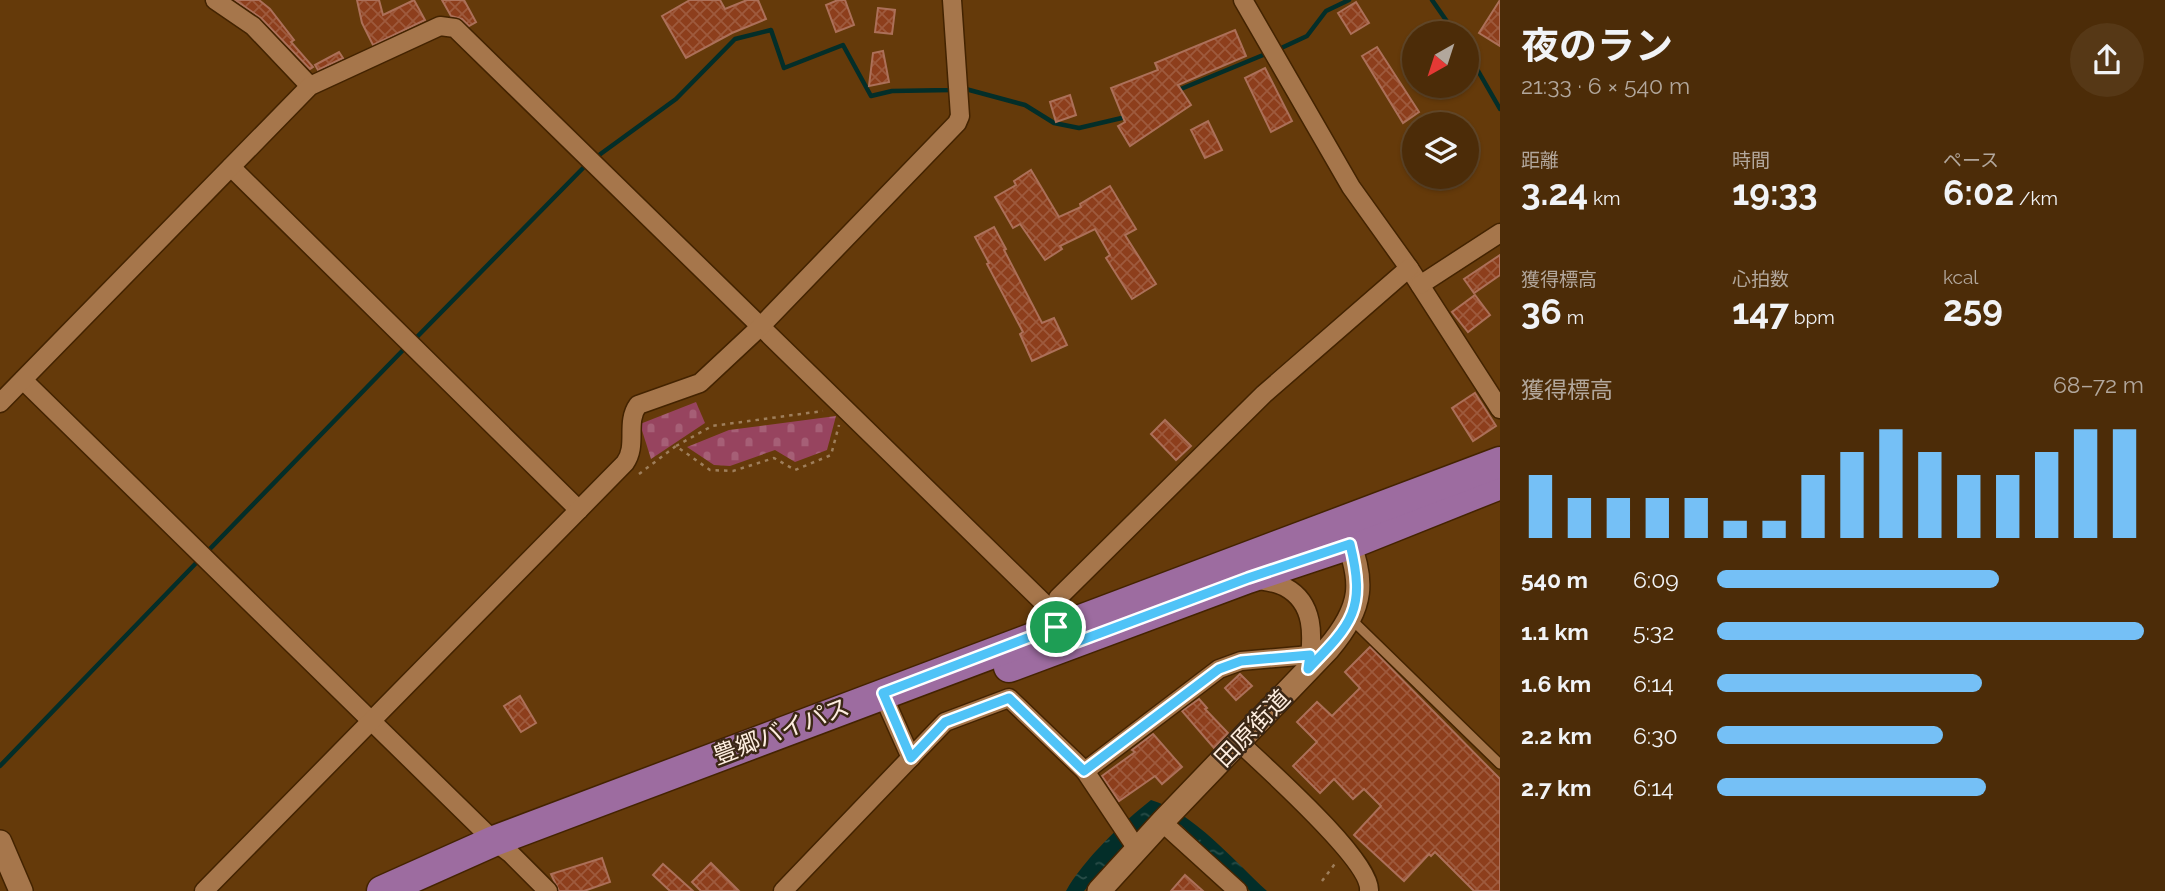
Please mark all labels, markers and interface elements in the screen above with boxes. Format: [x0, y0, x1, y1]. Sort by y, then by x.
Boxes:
north arrow [1402, 21, 1479, 98]
map controls [1402, 21, 1479, 189]
text: 夜のラン [1521, 23, 1673, 68]
button: share [2070, 23, 2144, 97]
text: 21:33 · 6 × 540 m [1521, 72, 1690, 99]
button: layers [1402, 112, 1479, 189]
text: 距離 [1521, 149, 1559, 171]
text: 時間 [1732, 149, 1770, 171]
text: ペース [1943, 149, 1999, 171]
text: 3.24 [1521, 172, 1588, 213]
text: 19:33 [1732, 172, 1818, 213]
text: 6:02 [1943, 172, 2014, 213]
text: km [1588, 187, 1621, 209]
text: /km [2014, 187, 2058, 209]
text: kcal [1943, 266, 1979, 288]
text: 獲得標高 [1521, 268, 1597, 290]
text: 心拍数 [1732, 268, 1789, 290]
text: 259 [1943, 288, 2003, 329]
text: 36 [1521, 291, 1562, 332]
text: 147 [1732, 291, 1789, 332]
text: m [1562, 306, 1584, 328]
text: bpm [1789, 306, 1835, 328]
text: 68–72 m [2053, 371, 2144, 398]
text: 獲得標高 [1521, 376, 1613, 403]
text: 540 m [1521, 566, 1588, 593]
text: 6:09 [1633, 566, 1679, 593]
pin [1026, 597, 1086, 657]
icon: arrive [1037, 608, 1075, 646]
text: 1.1 km [1521, 618, 1589, 645]
text: 5:32 [1633, 618, 1674, 645]
text: 1.6 km [1521, 670, 1591, 697]
text: 6:14 [1633, 670, 1674, 697]
street label: 田原街道 [1208, 683, 1296, 773]
street label: 豊郷バイパス [709, 692, 853, 770]
text: 2.2 km [1521, 722, 1592, 749]
text: 6:30 [1633, 722, 1678, 749]
text: 2.7 km [1521, 774, 1591, 801]
text: 6:14 [1633, 774, 1674, 801]

